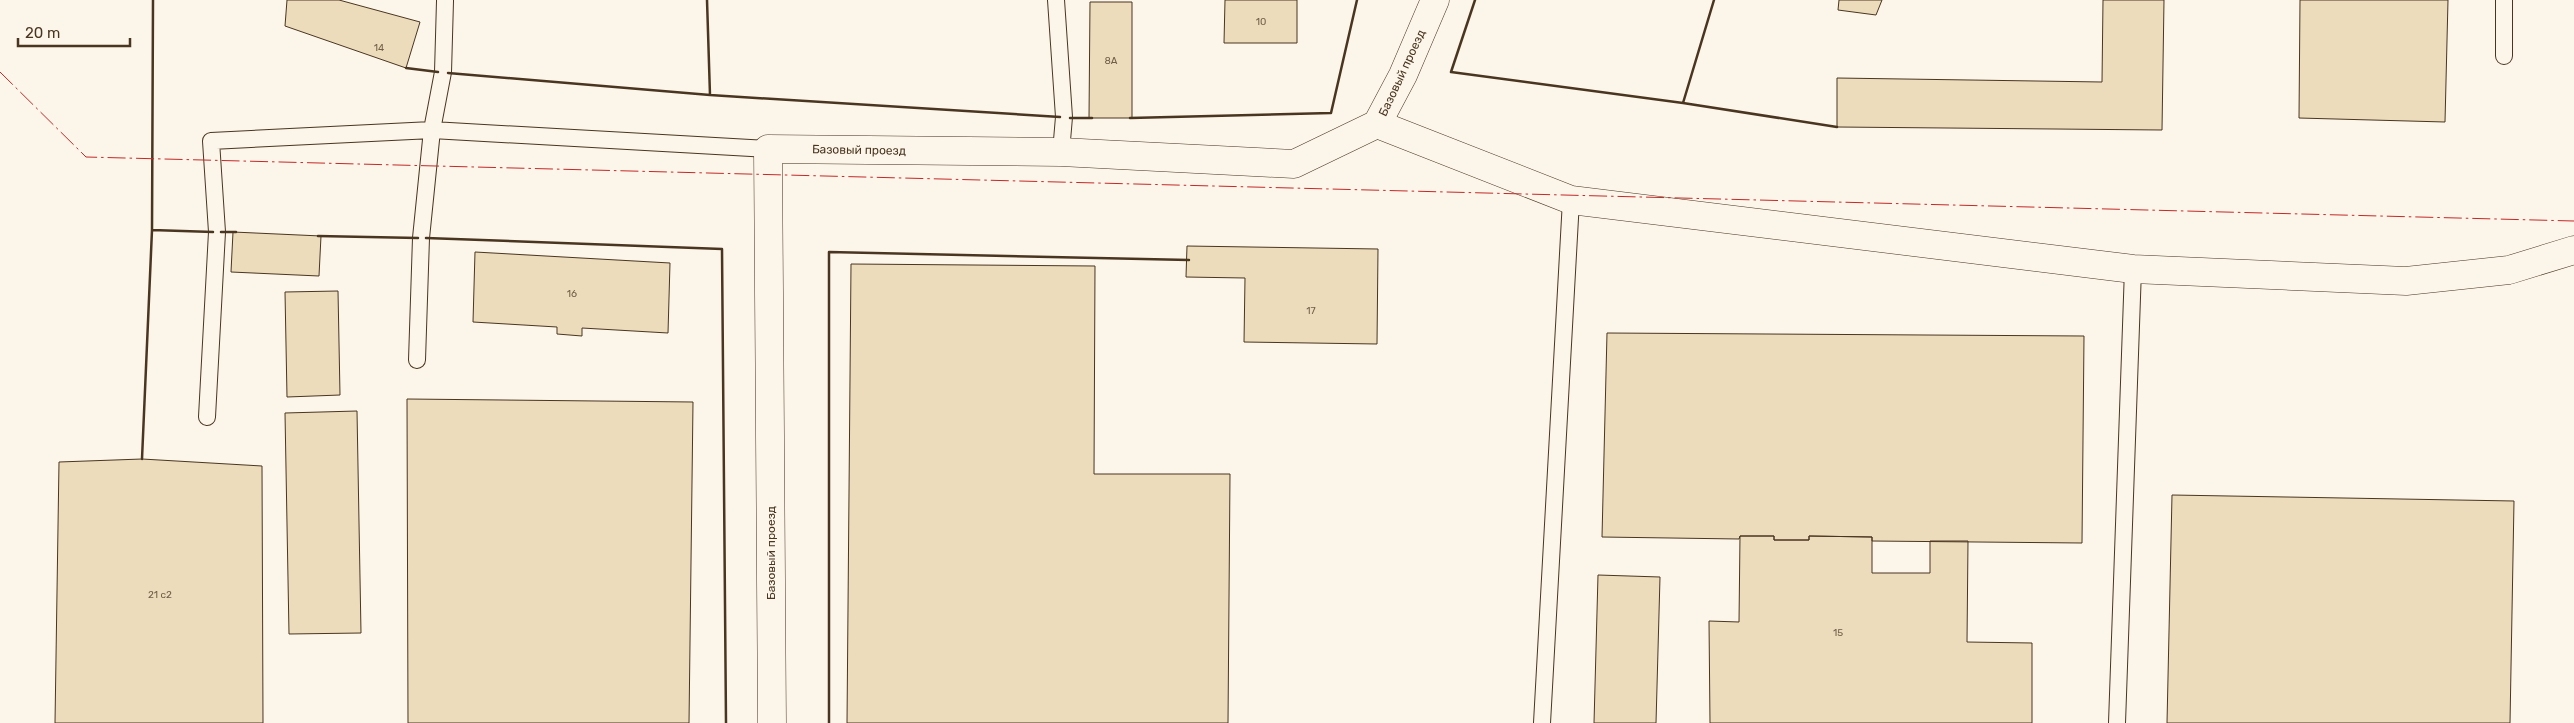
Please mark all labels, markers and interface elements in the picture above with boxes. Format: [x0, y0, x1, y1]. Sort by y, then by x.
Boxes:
scale bar [18, 15, 130, 47]
house number: 10 [1256, 16, 1266, 28]
text: 20 m [25, 24, 60, 42]
street label: Базовый проезд [1376, 27, 1428, 119]
house number: 14 [374, 42, 384, 54]
house number: 8А [1104, 55, 1118, 67]
street label: Базовый проезд [812, 142, 906, 158]
house number: 16 [567, 288, 577, 300]
house number: 17 [1306, 305, 1316, 317]
street label: Базовый проезд [764, 506, 778, 600]
house number: 21 с2 [148, 589, 172, 601]
house number: 15 [1833, 627, 1843, 639]

